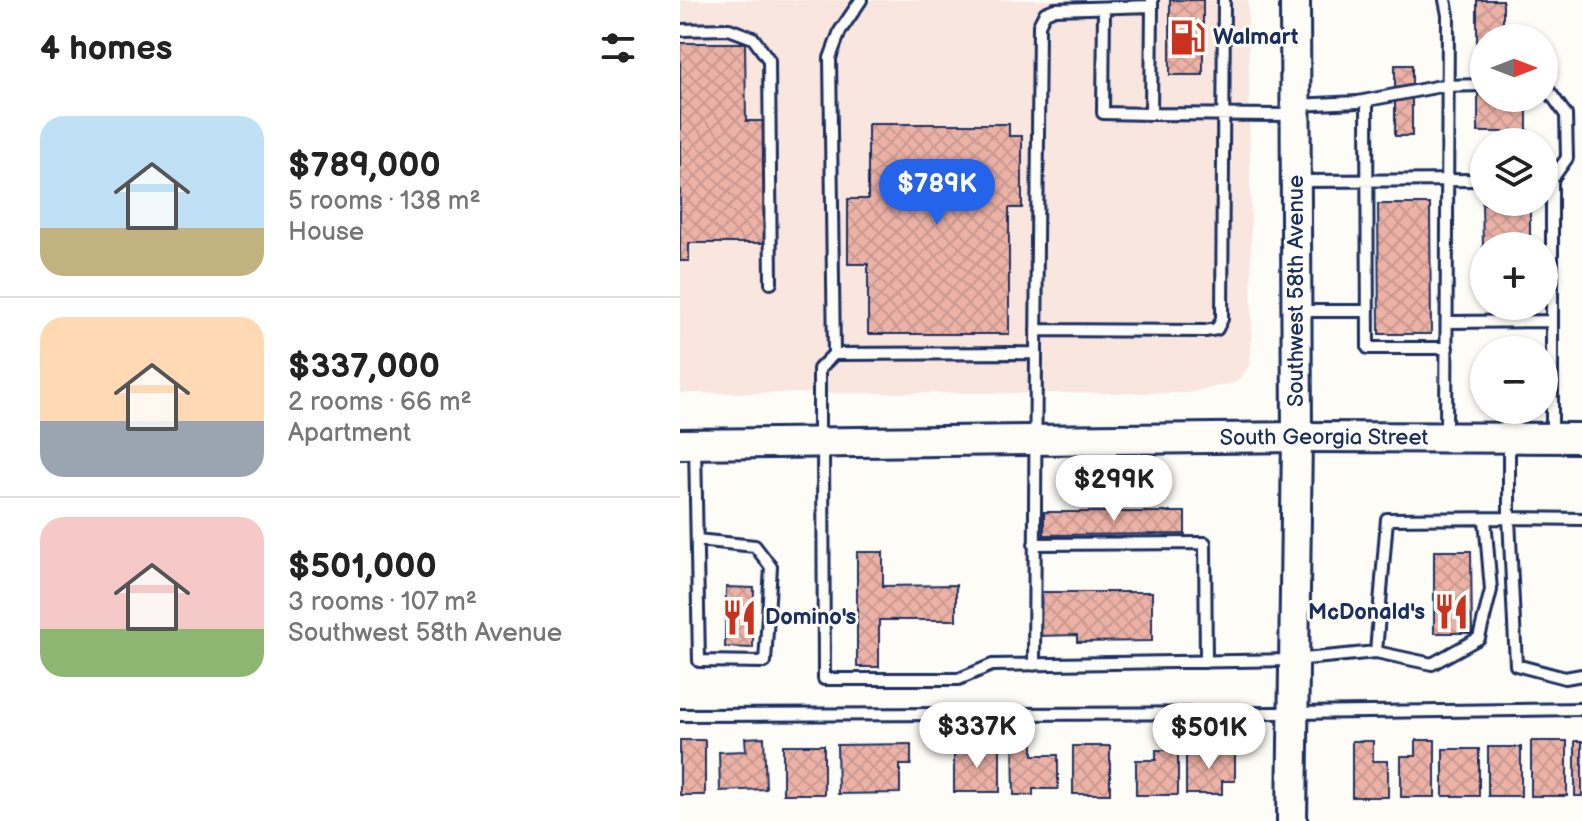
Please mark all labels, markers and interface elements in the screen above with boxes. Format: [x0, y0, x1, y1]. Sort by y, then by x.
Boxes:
fuel station icon: Walmart [1168, 18, 1206, 56]
place label: Walmart [1213, 24, 1299, 51]
north arrow [1470, 24, 1558, 112]
map controls [1470, 24, 1558, 424]
icon: filters [596, 26, 640, 70]
text: 4 homes [40, 28, 172, 69]
button: layers [1470, 128, 1558, 216]
text: $789,000 [288, 145, 441, 186]
icon: home [104, 148, 200, 244]
pin: $789K [881, 159, 993, 227]
text: $789K [897, 169, 977, 200]
street label: Southwest 58th Avenue [1283, 175, 1310, 407]
text: 5 rooms · 138 m² [288, 186, 481, 217]
text: House [288, 217, 364, 248]
button: + [1470, 232, 1558, 320]
button: − [1470, 336, 1558, 424]
text: $337,000 [288, 346, 440, 387]
icon: home [104, 349, 200, 445]
text: 2 rooms · 66 m² [288, 387, 472, 418]
text: Apartment [288, 418, 411, 449]
street label: South Georgia Street [1220, 423, 1429, 451]
pin: $299K [1058, 455, 1170, 523]
text: $299K [1074, 465, 1154, 496]
text: $501,000 [288, 546, 437, 587]
icon: home [104, 549, 200, 645]
text: 3 rooms · 107 m² [288, 587, 477, 618]
restaurant icon: McDonald's [1432, 593, 1470, 631]
restaurant icon: Domino's [720, 598, 758, 636]
place label: McDonald's [1308, 599, 1425, 626]
place label: Domino's [765, 604, 856, 631]
text: Southwest 58th Avenue [288, 618, 562, 649]
pin: $337K [921, 702, 1033, 770]
pin: $501K [1153, 703, 1265, 771]
text: $337K [937, 712, 1017, 743]
text: $501K [1171, 713, 1247, 744]

